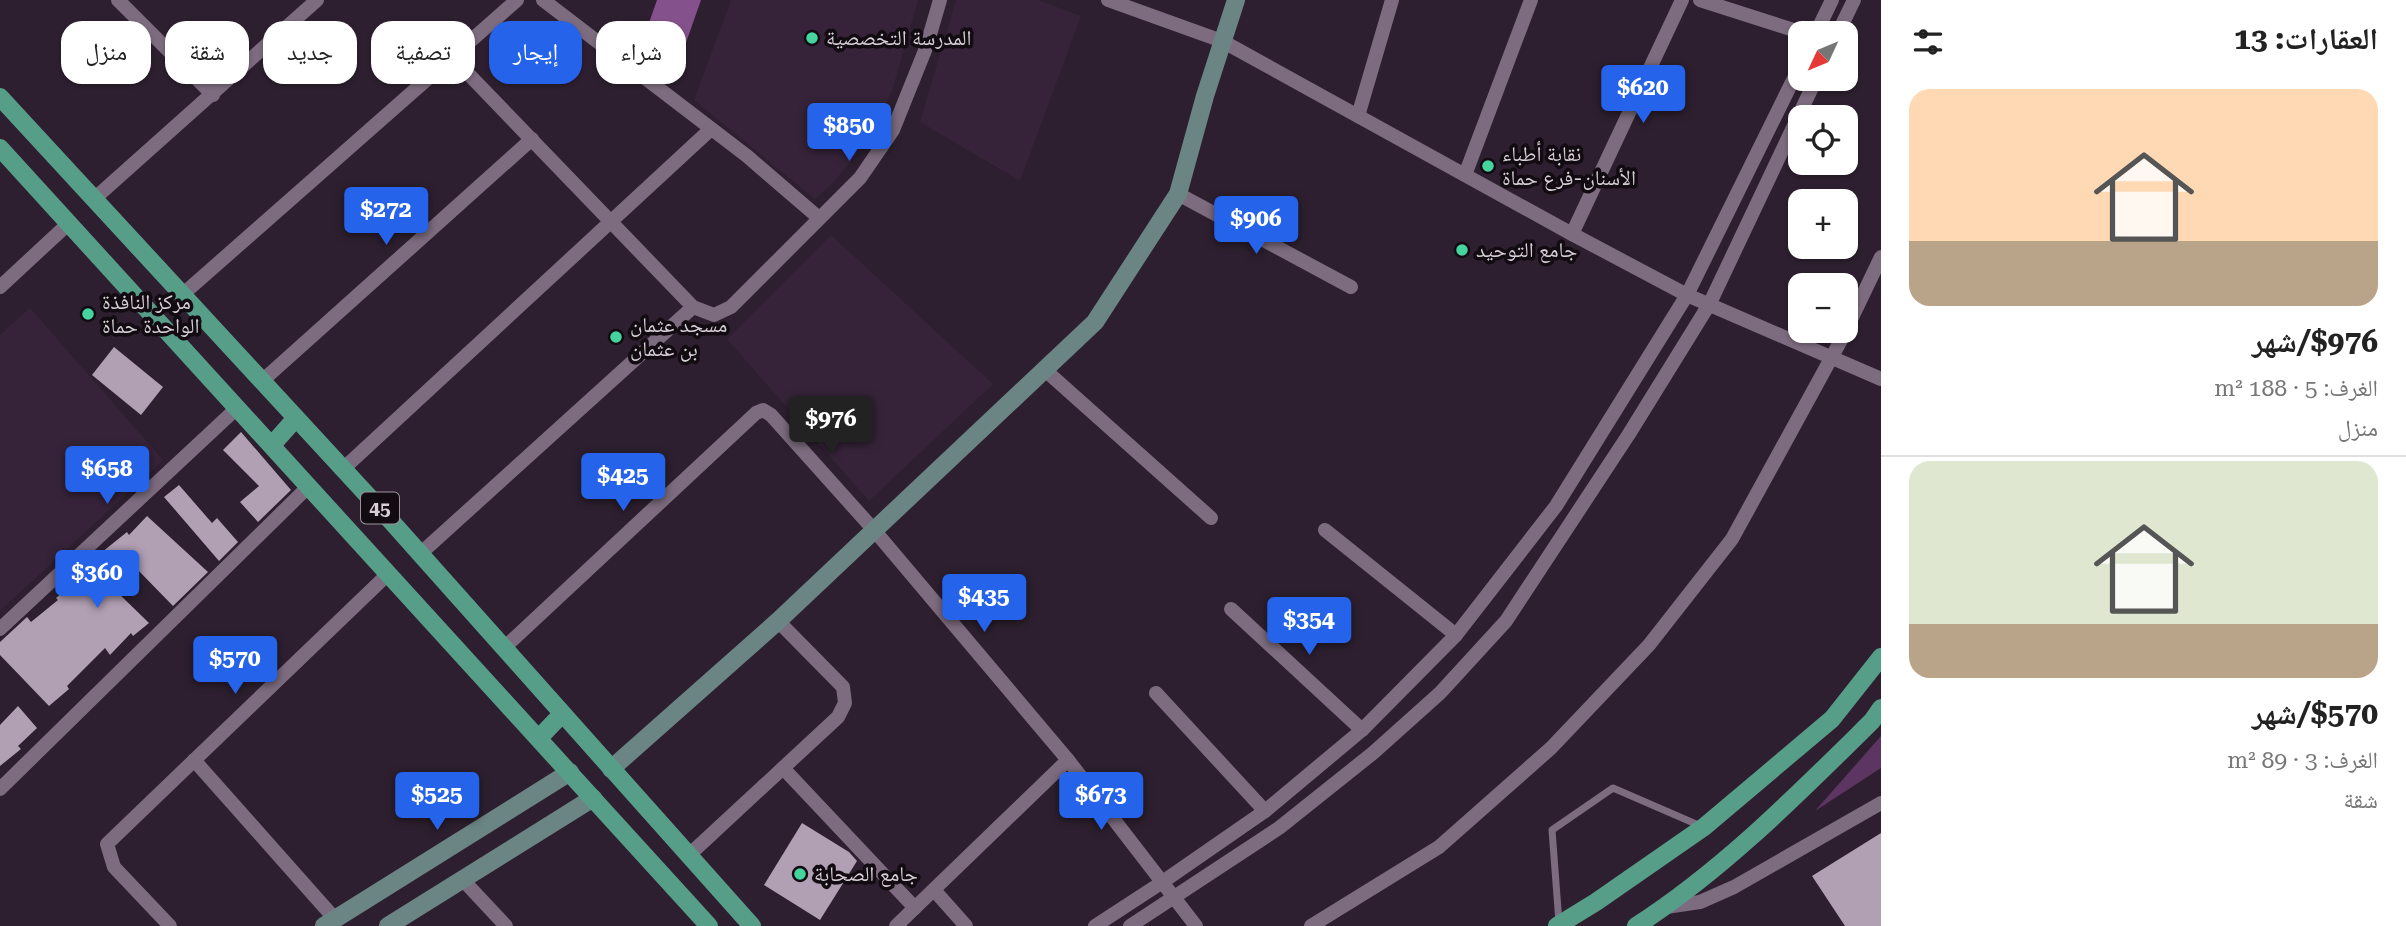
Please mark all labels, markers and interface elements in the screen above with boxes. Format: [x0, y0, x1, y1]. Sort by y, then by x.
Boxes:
chip: منزل [61, 21, 151, 84]
chip: شقة [165, 21, 249, 84]
chip: جديد [263, 21, 357, 84]
chip: تصفية [371, 21, 475, 84]
chip: إيجار [489, 21, 582, 84]
chip: شراء [596, 21, 686, 84]
north arrow [1788, 21, 1858, 91]
map controls [1788, 21, 1858, 343]
text: العقارات: 13 [2234, 21, 2378, 56]
icon: filters [1909, 23, 1947, 61]
place label: المدرسة التخصصية [826, 26, 972, 50]
marker: المدرسة التخصصية [804, 30, 820, 46]
pin: $620 [1602, 66, 1684, 125]
text: $620 [1617, 74, 1669, 101]
pin: $850 [808, 104, 890, 163]
button: locate [1788, 105, 1858, 175]
text: $850 [823, 112, 875, 139]
icon: home [2081, 134, 2207, 260]
place label: نقابة أطباء الأسنان-فرع حماة [1502, 141, 1636, 191]
marker: نقابة أطباء الأسنان-فرع حماة [1480, 158, 1496, 174]
pin: $272 [345, 188, 427, 247]
button: + [1788, 189, 1858, 259]
text: $272 [360, 196, 412, 223]
pin: $906 [1215, 196, 1297, 256]
text: $906 [1230, 205, 1282, 232]
place label: جامع التوحيد [1476, 238, 1577, 263]
marker: جامع التوحيد [1454, 242, 1470, 258]
button: − [1788, 273, 1858, 343]
place label: مركز النافذة الواحدة حماة [102, 290, 199, 338]
marker: مركز النافذة الواحدة حماة [80, 306, 96, 322]
place label: مسجد عثمان بن عثمان [630, 313, 727, 362]
text: $976/شهر [2252, 324, 2378, 359]
marker: مسجد عثمان بن عثمان [608, 329, 624, 345]
text: الغرف: 5 · 188 m² [2214, 375, 2378, 402]
pin: $976 [790, 396, 872, 456]
text: $976 [805, 405, 857, 432]
text: منزل [2338, 415, 2378, 442]
pin: $658 [66, 447, 148, 506]
pin: $425 [582, 454, 664, 513]
text: $658 [81, 455, 133, 482]
text: $425 [597, 462, 649, 489]
road number: 45 [361, 492, 399, 524]
icon: home [2081, 506, 2207, 632]
pin: $360 [56, 550, 138, 610]
text: $360 [71, 559, 123, 586]
pin: $435 [943, 574, 1025, 634]
text: $435 [958, 583, 1010, 610]
pin: $354 [1268, 598, 1350, 657]
text: $354 [1283, 606, 1335, 633]
pin: $570 [194, 636, 276, 696]
text: $570 [209, 645, 261, 672]
text: $570/شهر [2252, 696, 2378, 731]
text: الغرف: 3 · 89 m² [2227, 747, 2378, 774]
pin: $525 [396, 772, 478, 832]
pin: $673 [1060, 772, 1142, 832]
text: $525 [411, 781, 463, 808]
text: $673 [1075, 781, 1127, 808]
text: شقة [2344, 787, 2378, 814]
place label: جامع الصحابة [814, 862, 918, 887]
marker: جامع الصحابة [792, 866, 808, 882]

